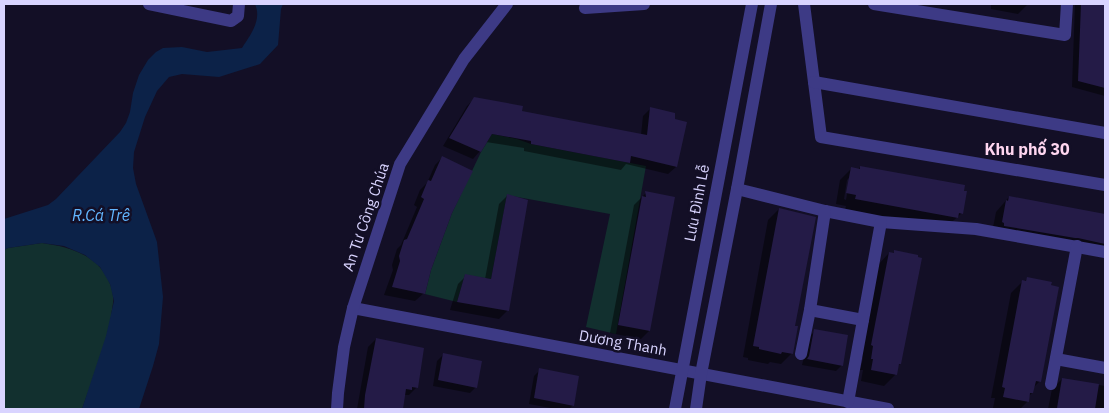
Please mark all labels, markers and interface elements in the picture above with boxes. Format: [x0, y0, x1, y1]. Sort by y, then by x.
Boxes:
district label: Khu phố 30 [984, 138, 1070, 159]
street label: An Tư Công Chúa [338, 160, 393, 274]
street label: Lưu Đình Lễ [680, 163, 713, 243]
water label: R.Cá Trê [72, 205, 130, 225]
street label: Dương Thanh [578, 325, 669, 360]

